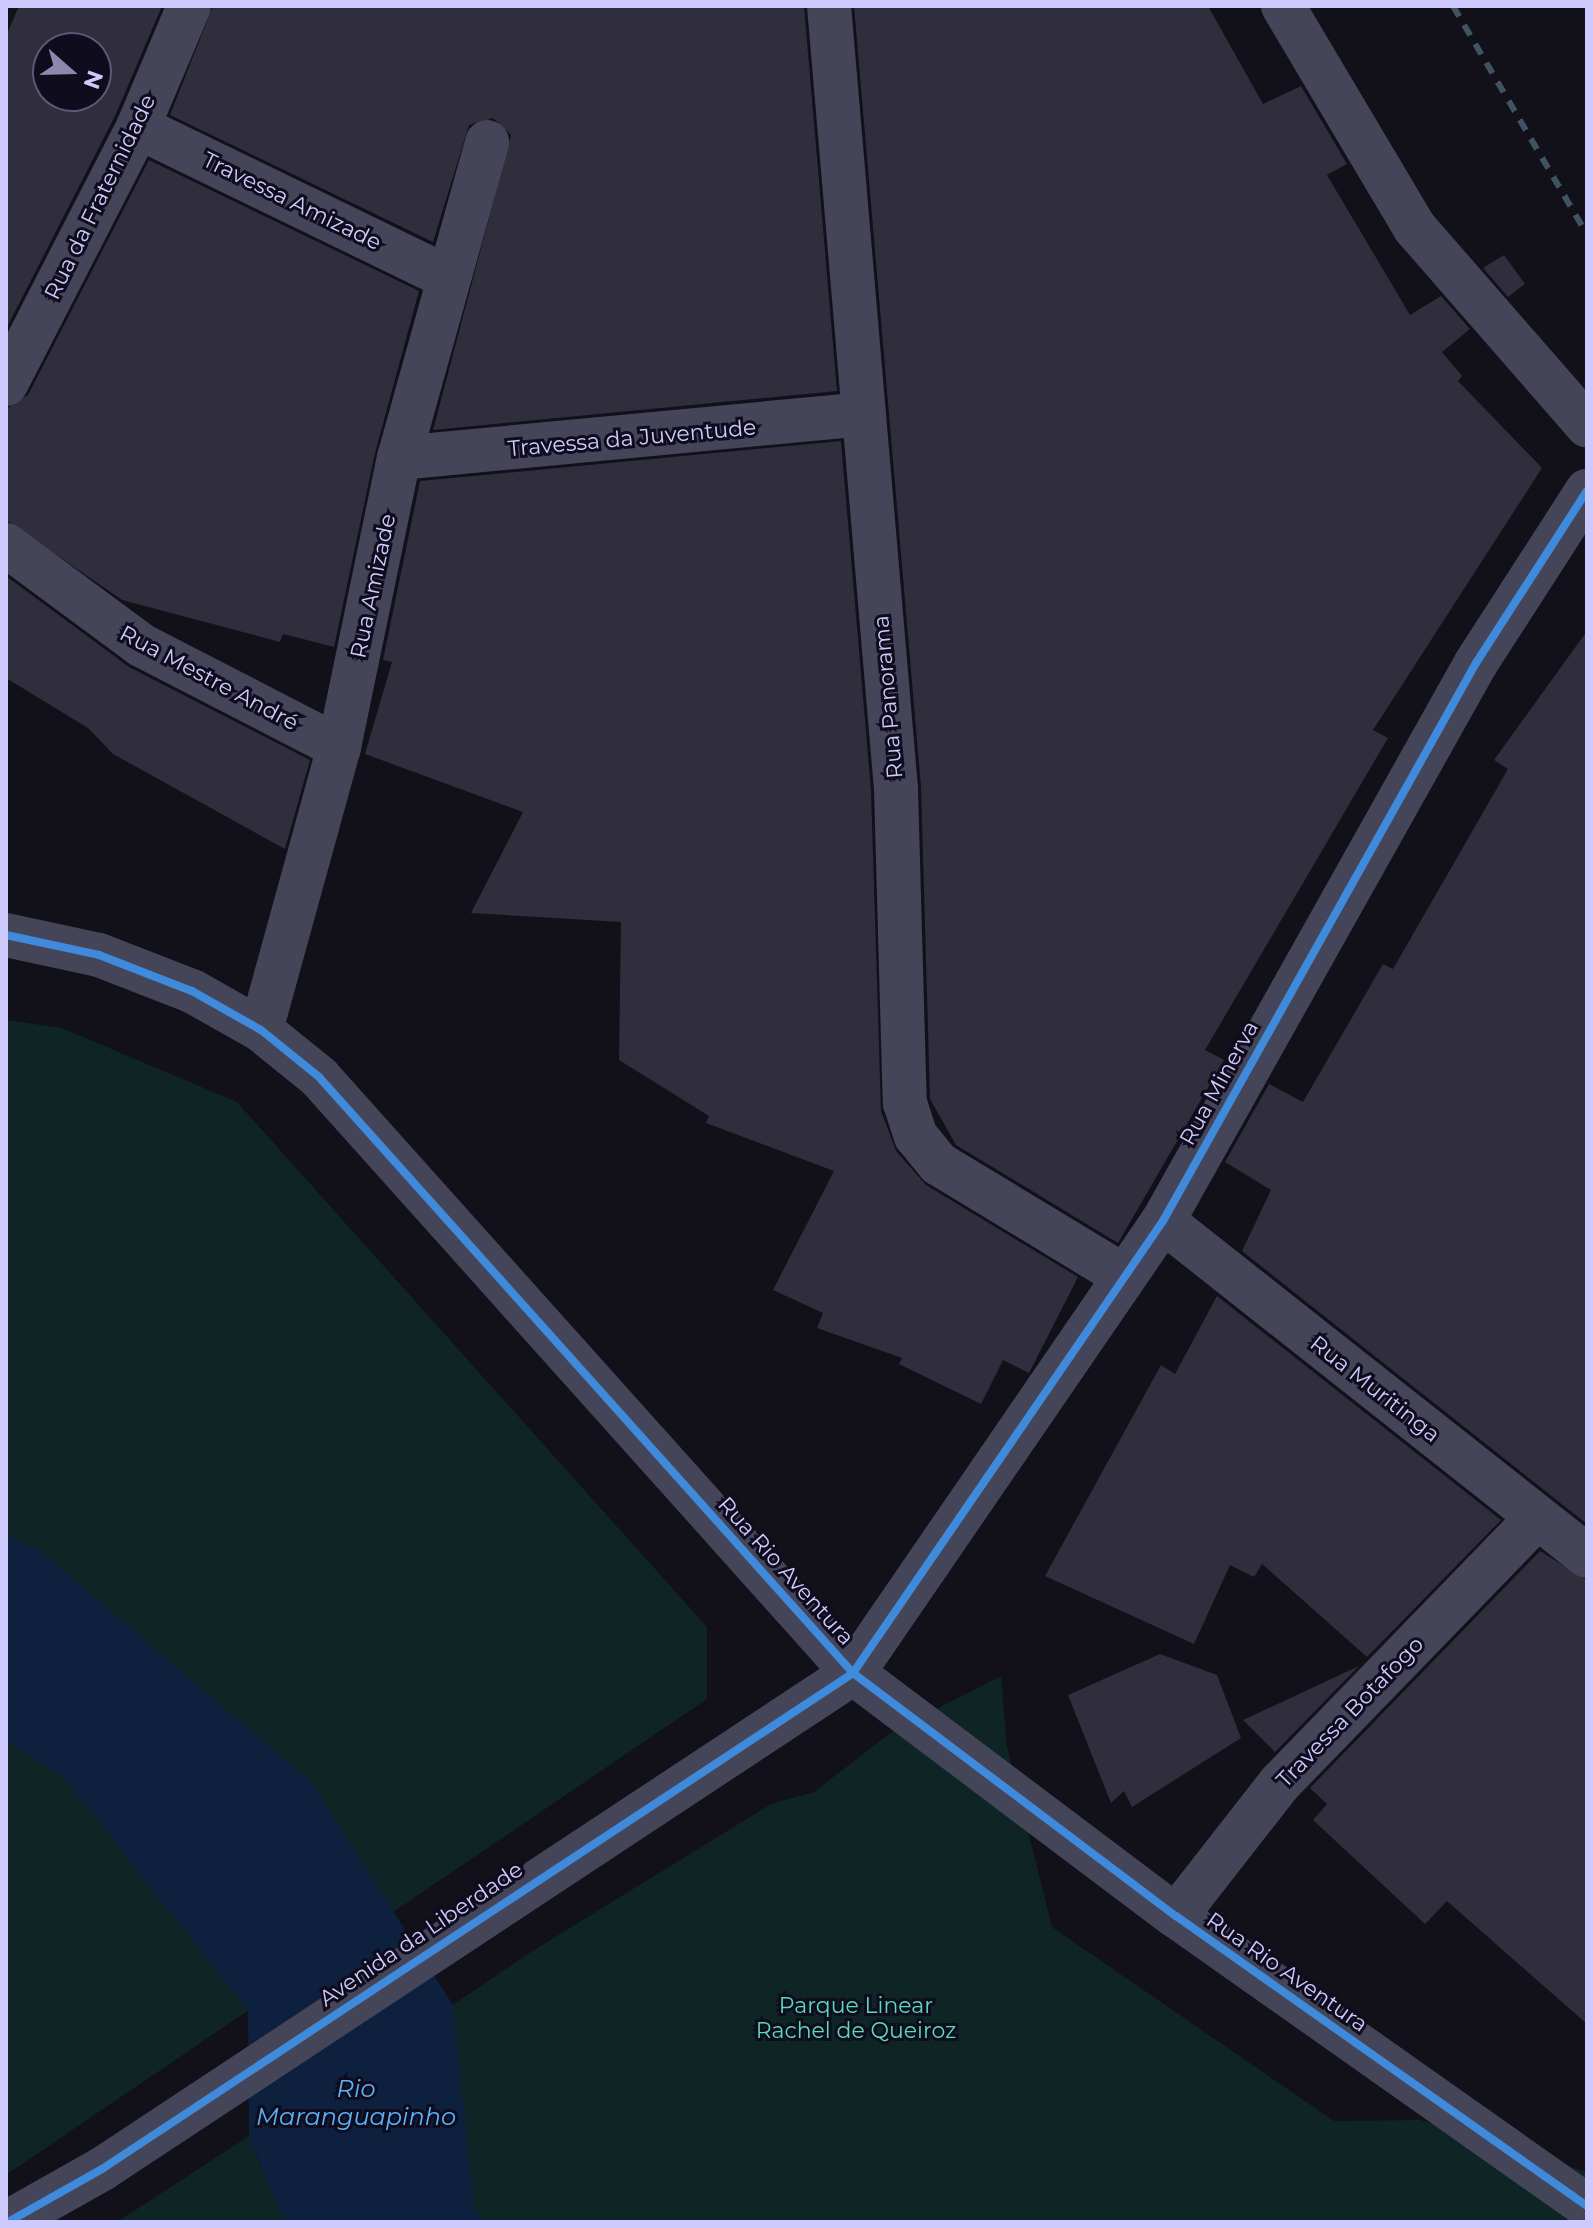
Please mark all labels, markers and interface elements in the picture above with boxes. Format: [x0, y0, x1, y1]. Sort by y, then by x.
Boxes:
north arrow [32, 32, 112, 112]
text: N [77, 67, 109, 93]
street label: Rua da Fraternidade [39, 90, 161, 304]
street label: Travessa Amizade [198, 146, 386, 256]
street label: Travessa da Juventude [507, 414, 757, 462]
street label: Rua Amizade [345, 511, 401, 661]
street label: Rua Panorama [868, 614, 908, 780]
street label: Rua Mestre André [115, 620, 303, 736]
street label: Rua Minerva [1174, 1016, 1264, 1150]
street label: Rua Muritinga [1305, 1330, 1445, 1448]
street label: Rua Rio Aventura [712, 1491, 860, 1651]
street label: Travessa Botafogo [1271, 1631, 1429, 1793]
street label: Avenida da Liberdade [314, 1856, 528, 2012]
street label: Rua Rio Aventura [1201, 1907, 1373, 2037]
park label: Parque Linear Rachel de Queiroz [756, 1992, 956, 2044]
water label: Rio Maranguapinho [256, 2075, 456, 2131]

